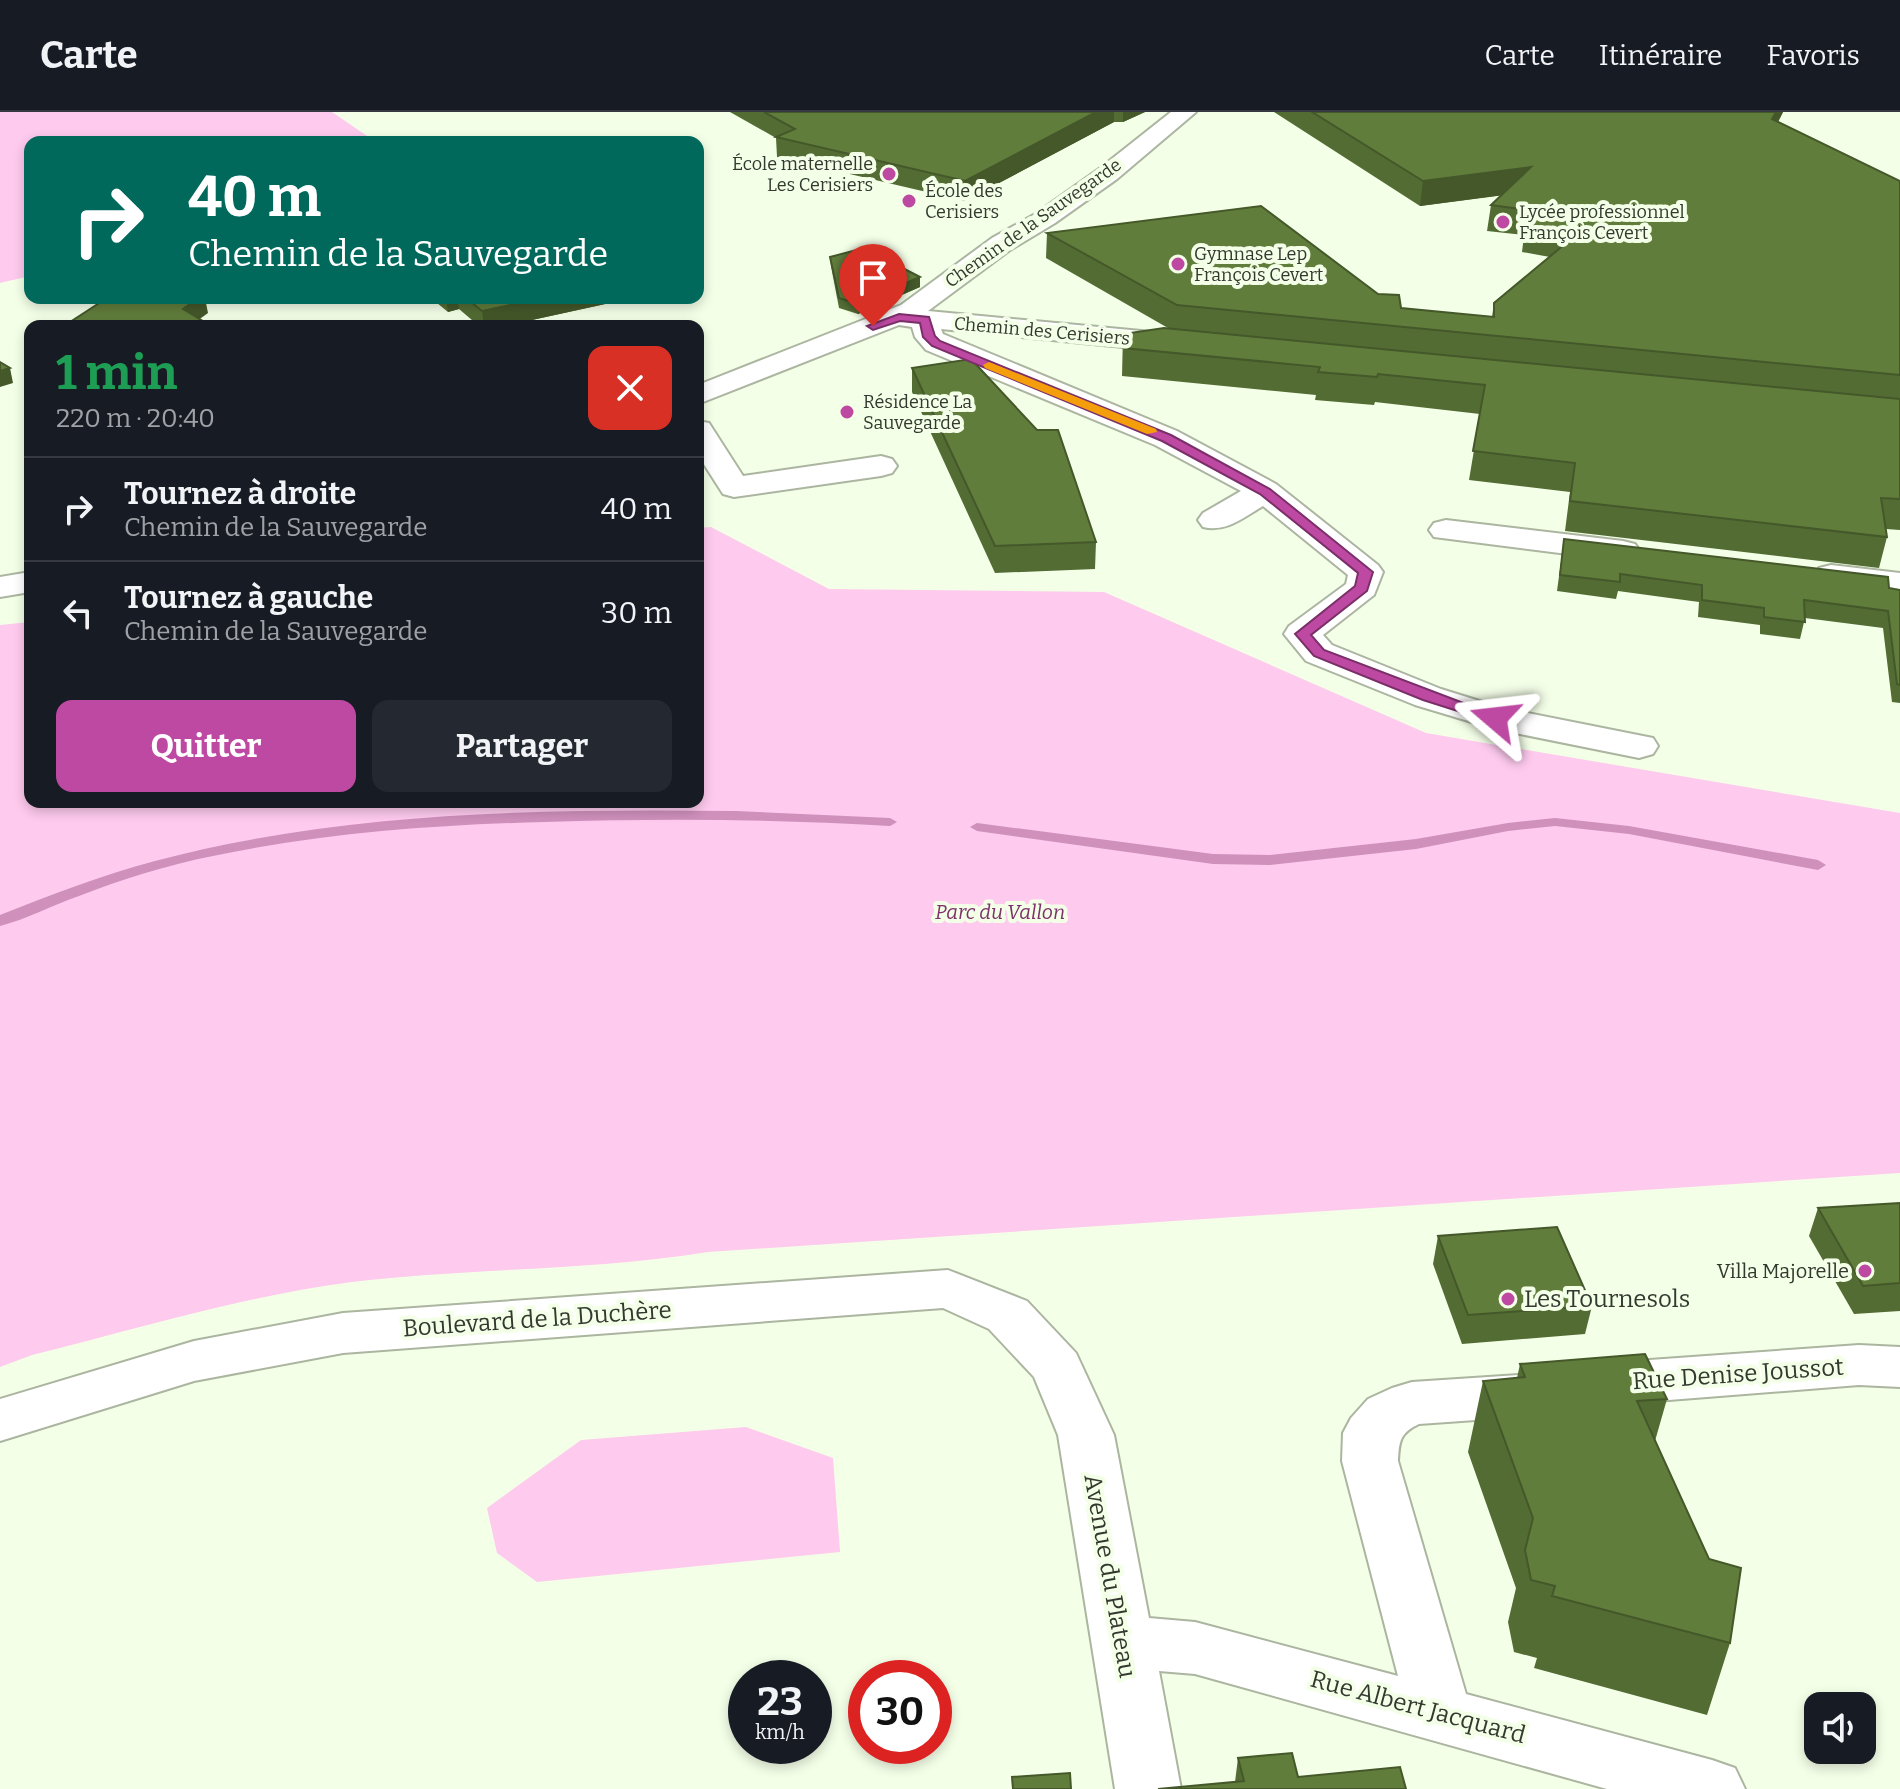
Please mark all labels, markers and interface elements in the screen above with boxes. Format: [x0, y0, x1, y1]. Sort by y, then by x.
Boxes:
text: Carte [40, 32, 138, 78]
text: Carte [1485, 39, 1555, 72]
text: Itinéraire [1599, 39, 1722, 72]
text: Favoris [1766, 39, 1860, 72]
place label: École maternelle Les Cerisiers [732, 152, 873, 196]
street label: Chemin de la Sauvegarde [941, 154, 1125, 292]
text: 40 m [188, 164, 321, 231]
marker: École maternelle Les Cerisiers [880, 165, 898, 183]
icon: right [56, 168, 160, 272]
place label: École des Cerisiers [925, 179, 1003, 223]
marker: École des Cerisiers [900, 192, 918, 210]
place label: Lycée professionnel François Cevert [1519, 201, 1685, 244]
marker: Lycée professionnel François Cevert [1494, 213, 1512, 231]
text: Chemin de la Sauvegarde [188, 232, 608, 276]
place label: Gymnase Lep François Cevert [1194, 243, 1324, 286]
pin [839, 244, 907, 326]
marker: Gymnase Lep François Cevert [1169, 255, 1187, 273]
icon: arrive [851, 256, 895, 300]
street label: Chemin des Cerisiers [953, 312, 1131, 350]
text: 1 min [56, 344, 177, 402]
button: close [588, 346, 672, 430]
place label: Résidence La Sauvegarde [863, 391, 972, 434]
text: 220 m · 20:40 [56, 403, 215, 434]
marker: Résidence La Sauvegarde [838, 403, 856, 421]
text: Tournez à droite [124, 476, 356, 512]
icon: right [56, 487, 100, 531]
text: 40 m [601, 491, 672, 527]
text: Chemin de la Sauvegarde [124, 512, 427, 543]
text: Tournez à gauche [124, 580, 373, 616]
icon: left [56, 591, 100, 635]
text: 30 m [601, 595, 672, 631]
text: Chemin de la Sauvegarde [124, 616, 427, 647]
position arrow [1453, 676, 1537, 760]
button: Quitter [56, 700, 356, 792]
button: Partager [372, 700, 672, 792]
park label: Parc du Vallon [935, 900, 1065, 924]
place label: Villa Majorelle [1717, 1259, 1849, 1284]
marker: Villa Majorelle [1856, 1262, 1874, 1280]
place label: Les Tournesols [1524, 1285, 1690, 1313]
marker: Les Tournesols [1499, 1290, 1517, 1308]
street label: Boulevard de la Duchère [402, 1296, 672, 1342]
street label: Rue Denise Joussot [1631, 1353, 1845, 1395]
street label: Avenue du Plateau [1078, 1472, 1142, 1680]
speed limit sign: 30 [848, 1660, 952, 1764]
street label: Rue Albert Jacquard [1307, 1665, 1529, 1749]
text: 23 [757, 1678, 803, 1726]
map controls [1804, 1692, 1876, 1764]
button: sound [1804, 1692, 1876, 1764]
text: km/h [755, 1720, 805, 1744]

